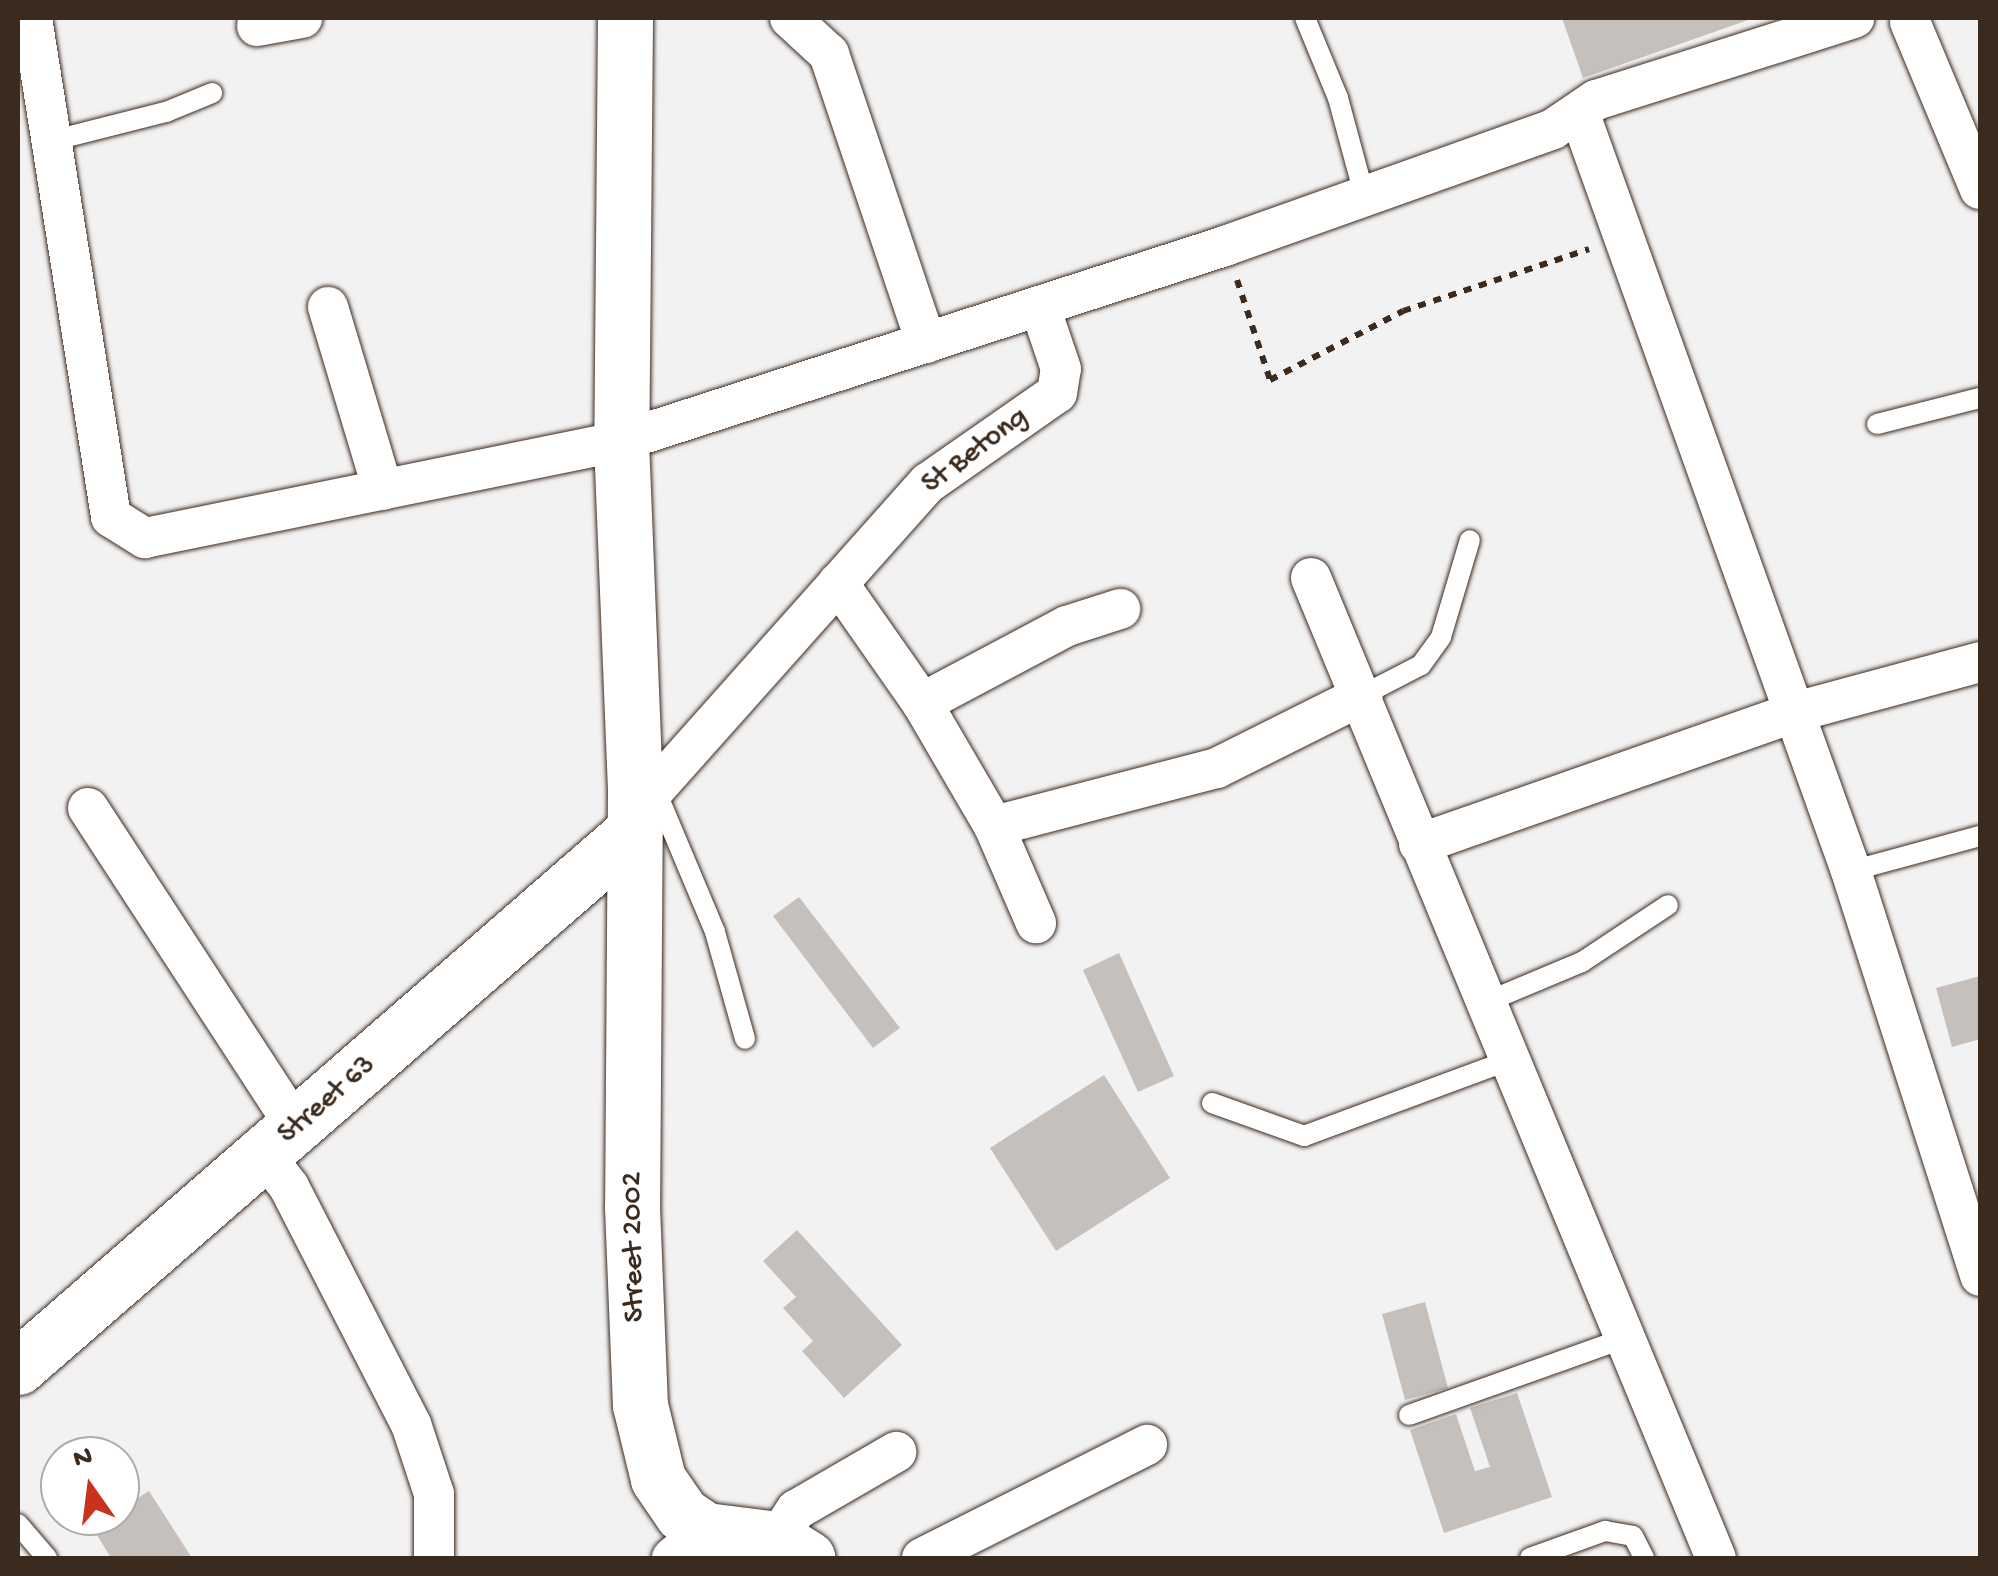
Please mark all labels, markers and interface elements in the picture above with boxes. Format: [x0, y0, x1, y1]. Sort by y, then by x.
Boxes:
street label: St Betong [916, 401, 1036, 503]
street label: Street 63 [272, 1049, 384, 1153]
street label: Street 2002 [616, 1171, 654, 1323]
north arrow [40, 1436, 140, 1536]
text: N [70, 1440, 96, 1477]

